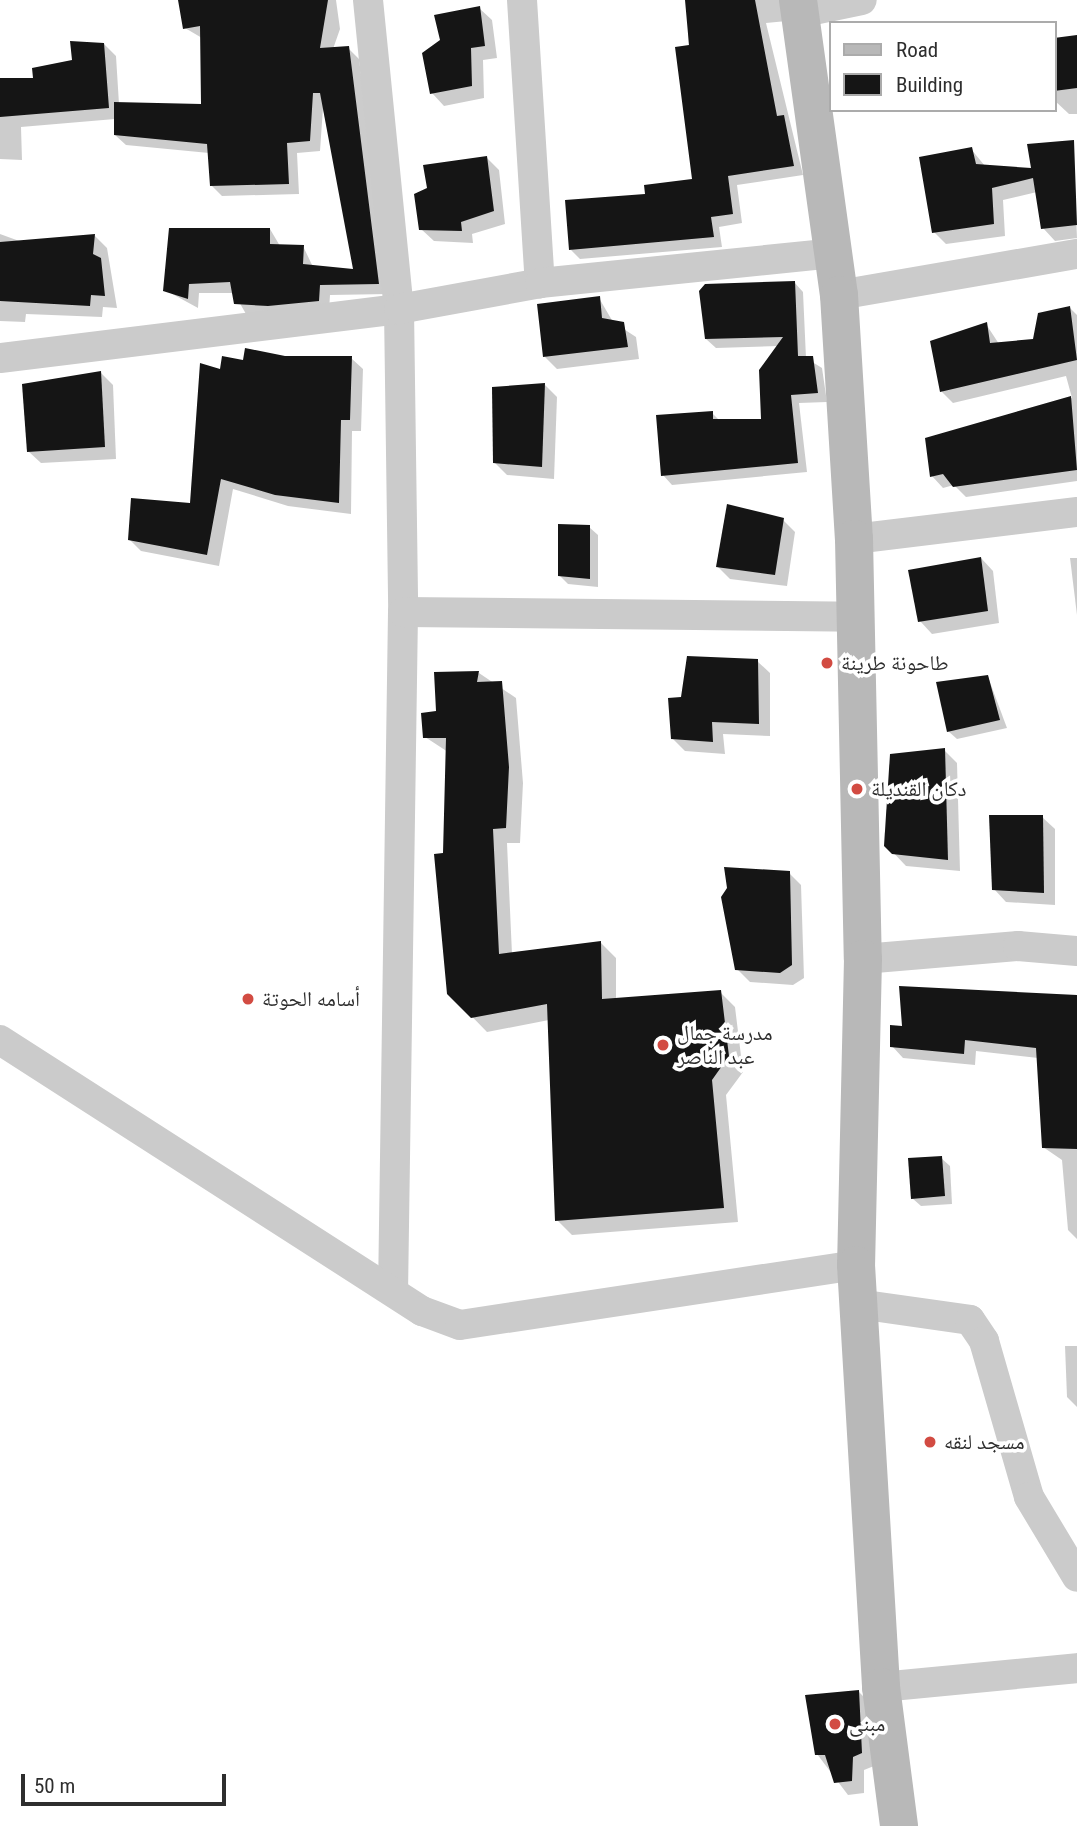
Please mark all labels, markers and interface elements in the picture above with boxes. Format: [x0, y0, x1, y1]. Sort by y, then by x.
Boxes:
legend [828, 21, 1056, 112]
text: Road [896, 38, 938, 62]
text: Building [896, 73, 963, 97]
place label: طاحونة طرينة [841, 650, 949, 676]
marker: طاحونة طرينة [819, 655, 835, 671]
place label: دكان القنديلة [871, 776, 966, 802]
marker: دكان القنديلة [849, 781, 865, 797]
place label: أسامه الحوتة [262, 986, 360, 1012]
marker: أسامه الحوتة [240, 991, 256, 1007]
place label: مدرسة جمال عبد الناصر [677, 1020, 773, 1070]
marker: مدرسة جمال عبد الناصر [655, 1037, 671, 1053]
place label: مسجد لنقه [944, 1429, 1024, 1455]
marker: مسجد لنقه [922, 1434, 938, 1450]
place label: مبنى [849, 1711, 885, 1737]
marker: مبنى [827, 1716, 843, 1732]
scale bar [24, 1759, 229, 1803]
text: 50 m [34, 1774, 75, 1798]

